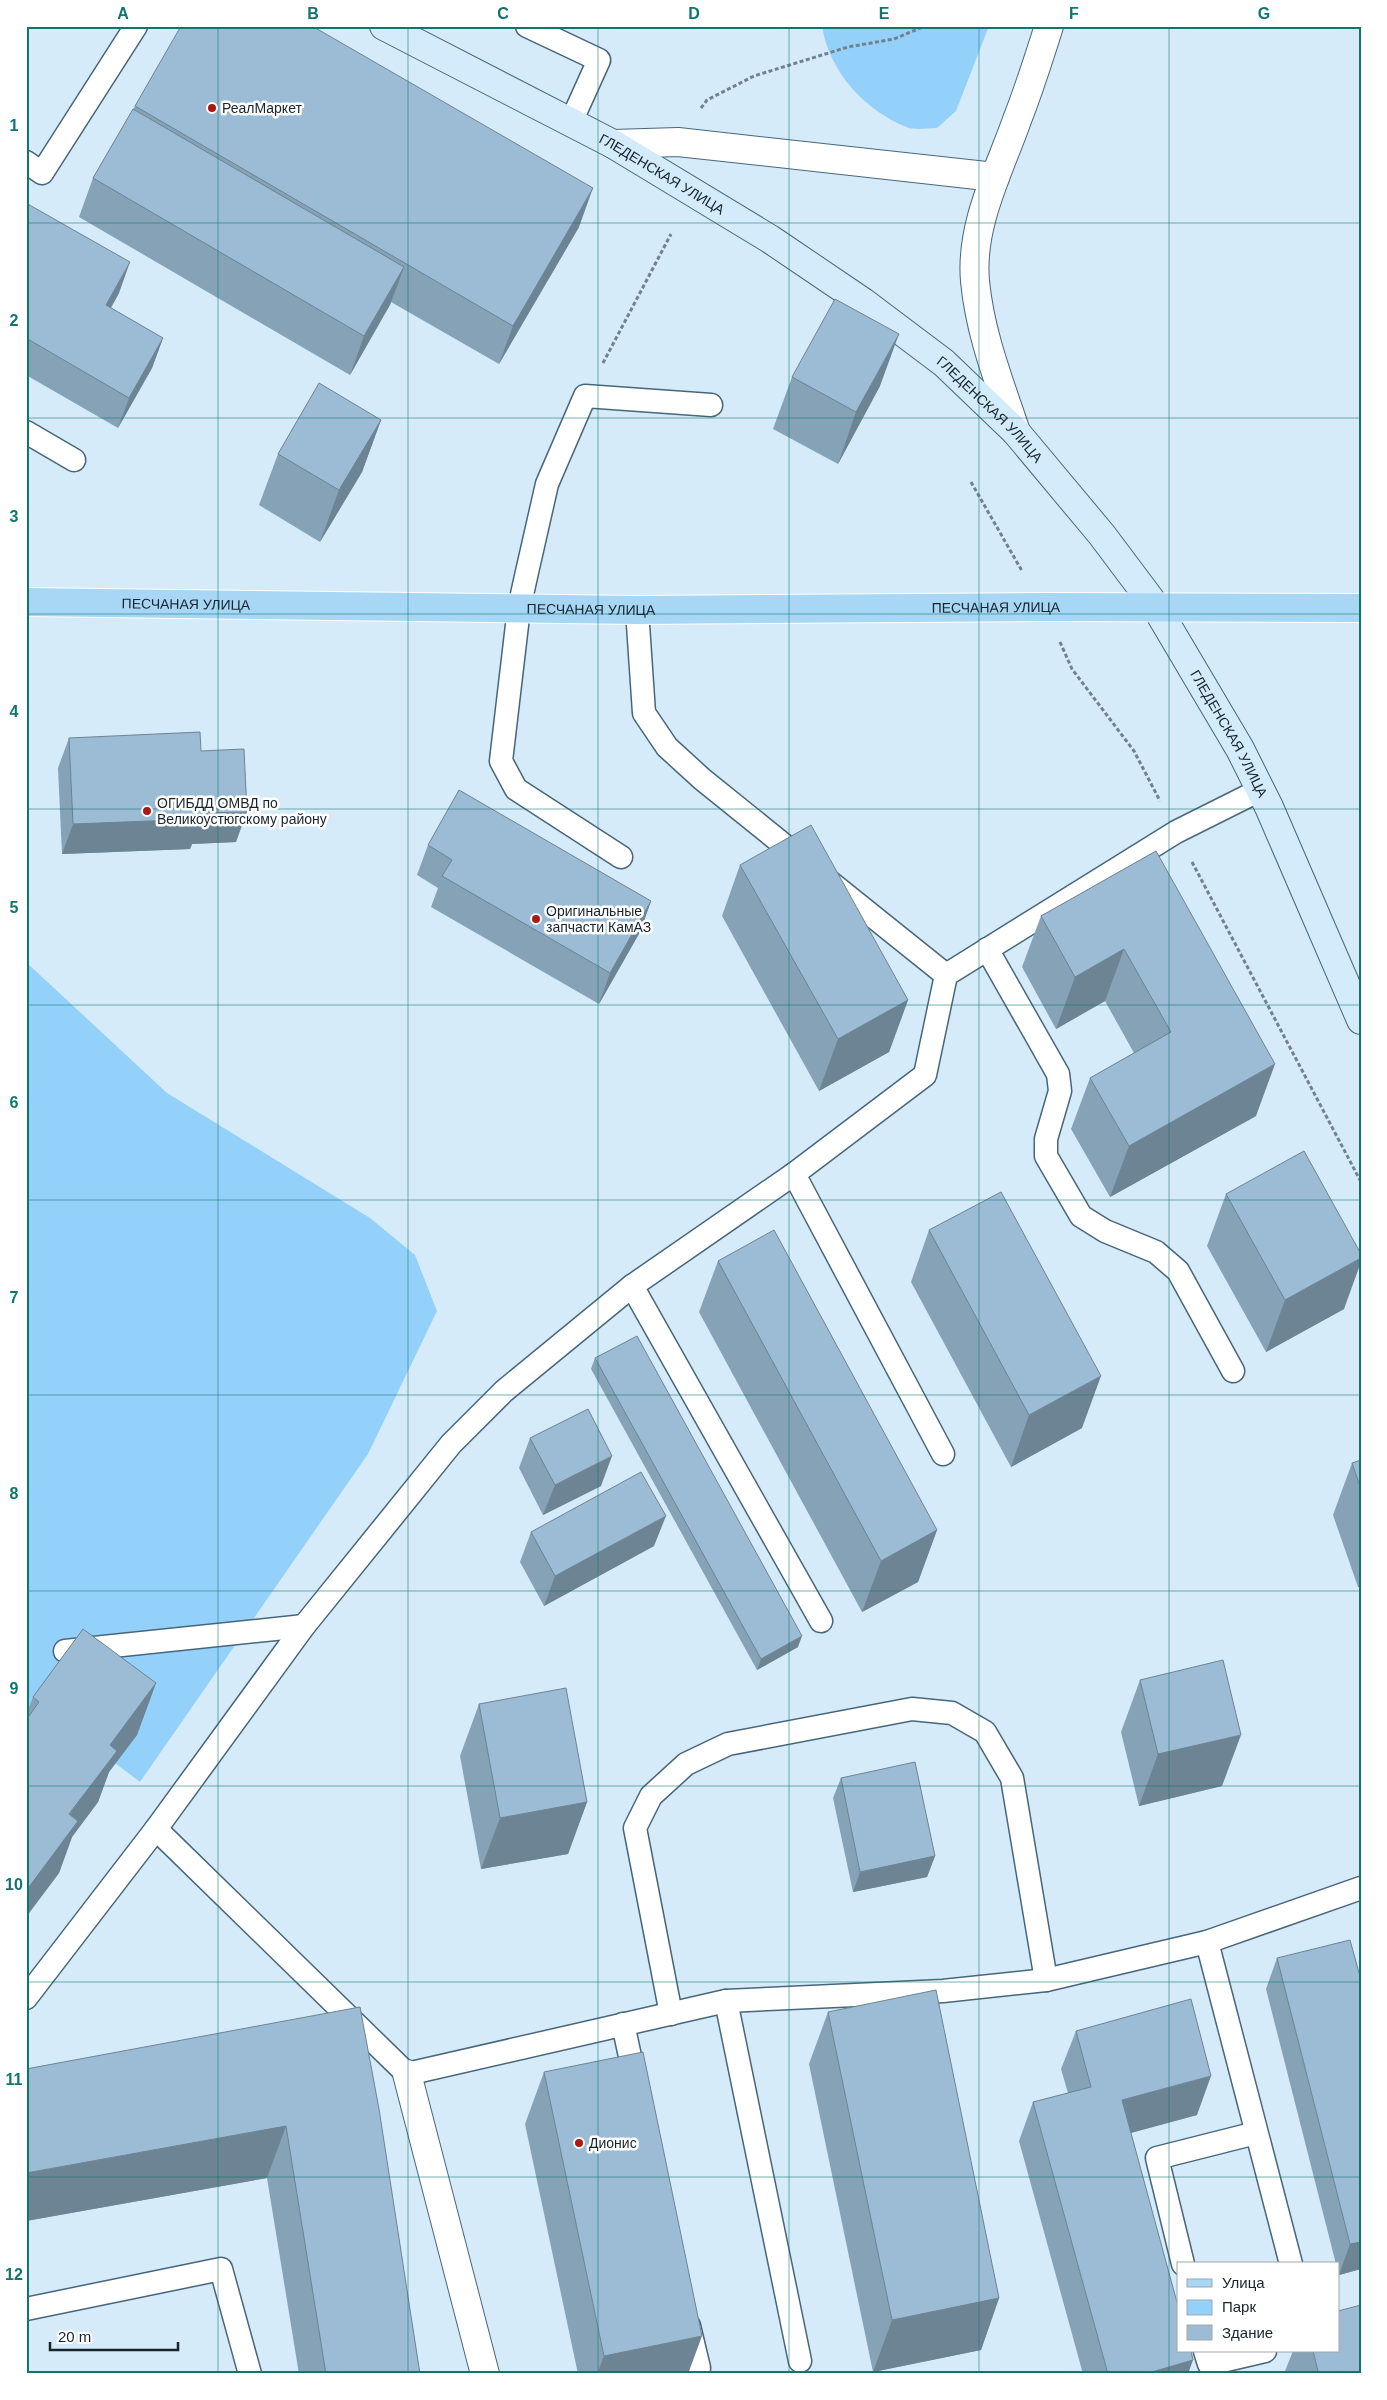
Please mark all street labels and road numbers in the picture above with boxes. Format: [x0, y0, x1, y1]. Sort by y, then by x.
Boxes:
street label: ГЛЕДЕНСКАЯ УЛИЦА [597, 130, 728, 218]
street label: ГЛЕДЕНСКАЯ УЛИЦА [934, 353, 1046, 466]
street label: ПЕСЧАНАЯ УЛИЦА [122, 595, 251, 613]
street label: ПЕСЧАНАЯ УЛИЦА [932, 599, 1061, 616]
street label: ПЕСЧАНАЯ УЛИЦА [527, 601, 656, 618]
street label: ГЛЕДЕНСКАЯ УЛИЦА [1187, 667, 1271, 800]

